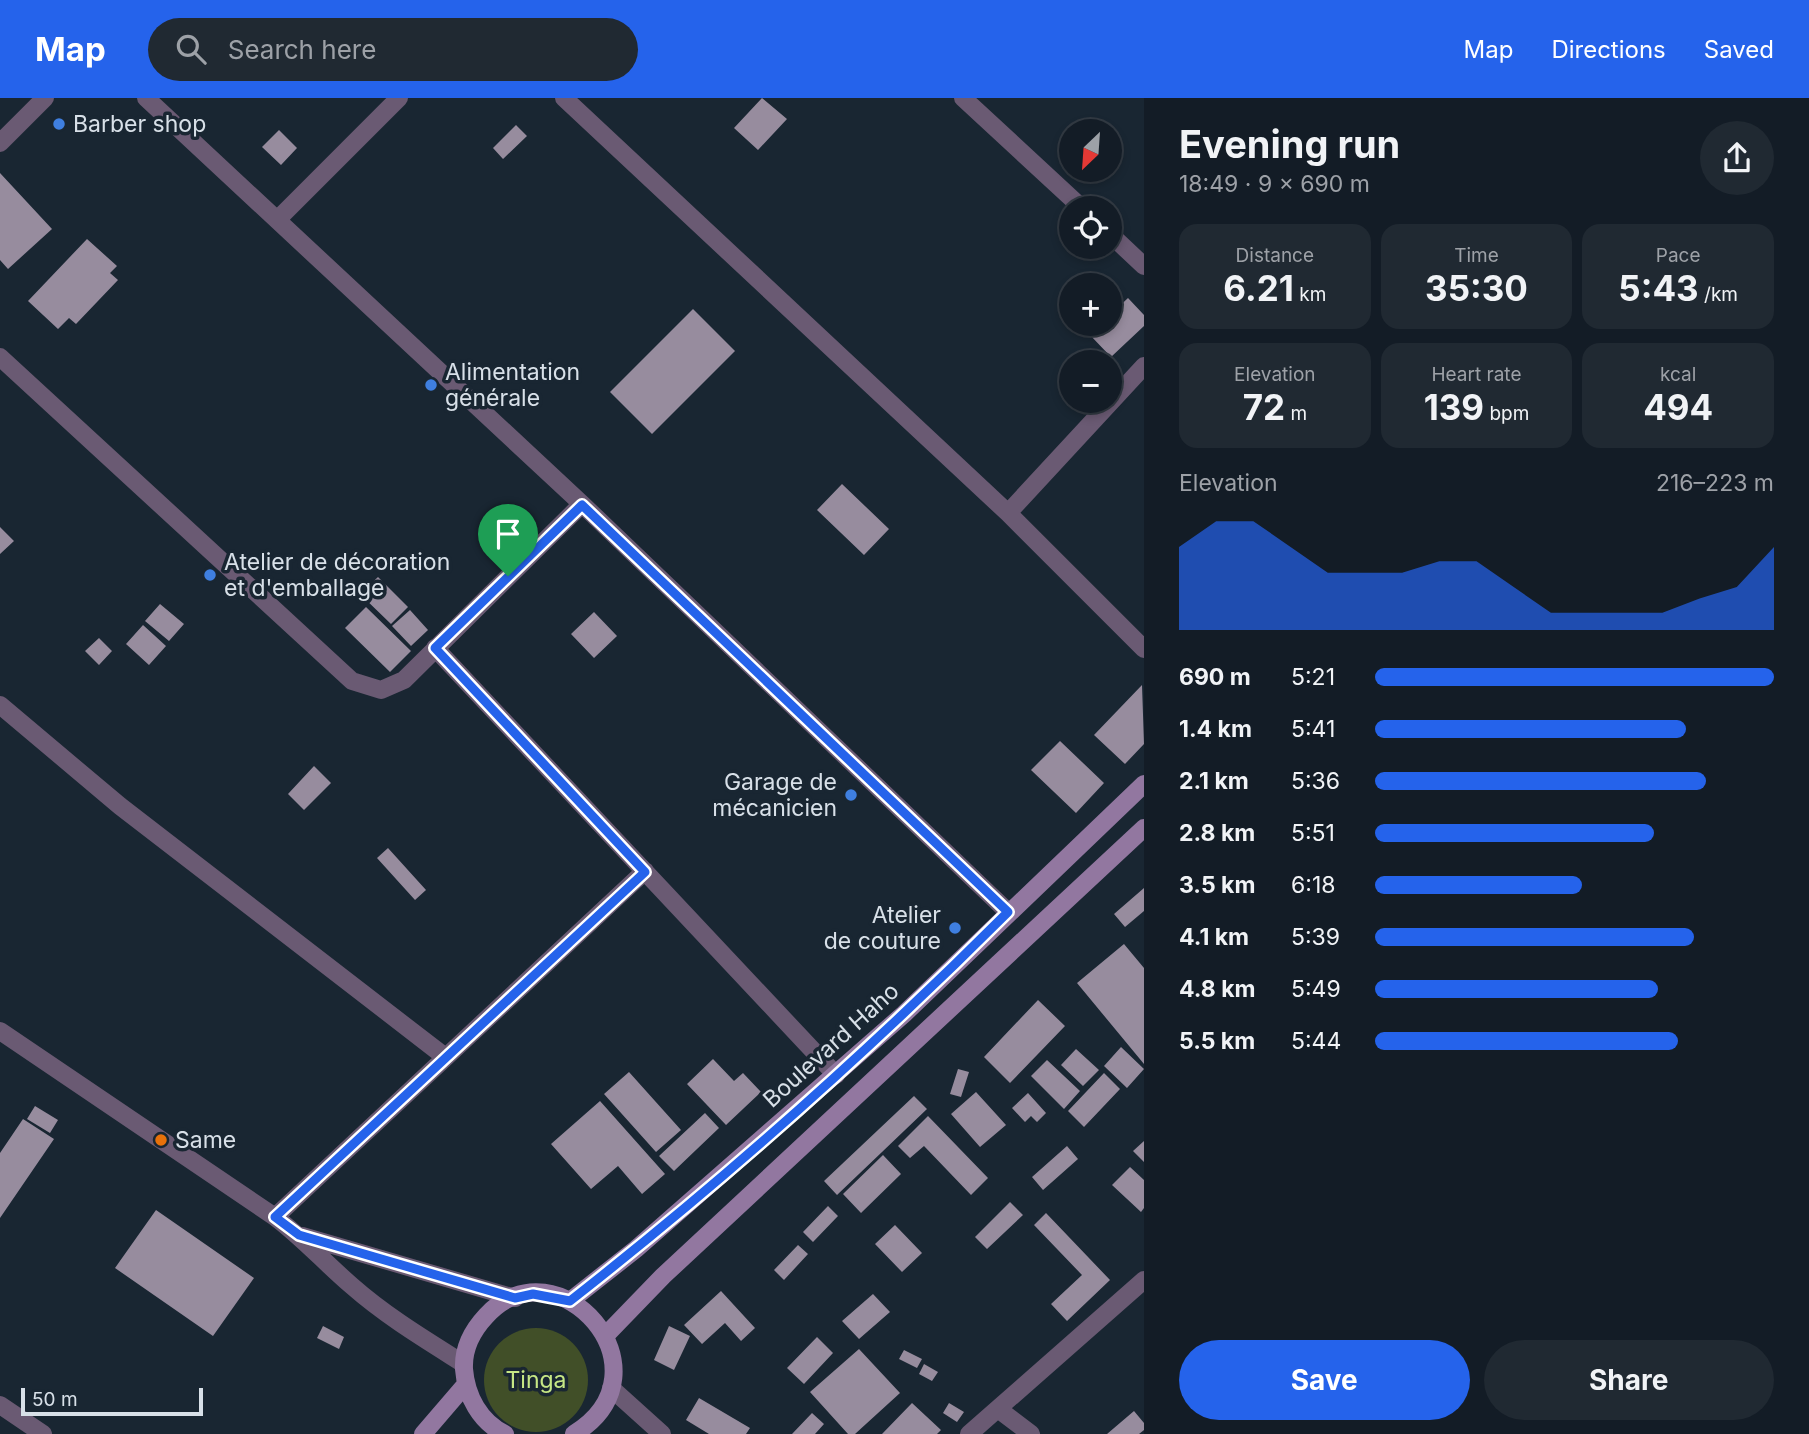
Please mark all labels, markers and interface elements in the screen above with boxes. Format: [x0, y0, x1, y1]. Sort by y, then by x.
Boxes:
search box [148, 18, 638, 81]
text: Map [35, 29, 106, 69]
icon: search [172, 30, 210, 68]
text: Search here [228, 34, 376, 65]
text: Map [1464, 35, 1513, 64]
text: Directions [1551, 35, 1666, 64]
text: Saved [1704, 35, 1774, 64]
place label: Barber shop [73, 110, 206, 138]
marker: Barber shop [51, 116, 67, 132]
north arrow [1059, 119, 1122, 182]
map controls [1059, 119, 1122, 413]
text: Evening run [1179, 121, 1400, 167]
button: share [1700, 121, 1774, 195]
text: 18:49 · 9 × 690 m [1179, 170, 1370, 198]
button: locate [1059, 196, 1122, 259]
text: Distance [1236, 244, 1314, 267]
text: Time [1454, 244, 1499, 267]
text: Pace [1656, 244, 1701, 267]
text: 6.21 [1223, 267, 1294, 309]
text: 35:30 [1425, 267, 1528, 309]
text: 5:43 [1618, 267, 1699, 309]
button: + [1059, 273, 1122, 336]
text: km [1294, 283, 1326, 306]
text: /km [1699, 283, 1738, 306]
button: − [1059, 350, 1122, 413]
place label: Alimentation générale [445, 358, 580, 412]
text: Elevation [1234, 363, 1316, 386]
text: Heart rate [1431, 363, 1521, 386]
text: kcal [1660, 363, 1696, 386]
marker: Alimentation générale [423, 377, 439, 393]
text: 72 [1243, 386, 1285, 428]
text: 139 [1424, 386, 1484, 428]
text: 494 [1643, 386, 1713, 428]
text: m [1285, 402, 1307, 425]
text: bpm [1484, 402, 1529, 425]
text: Elevation [1179, 469, 1278, 497]
text: 216–223 m [1656, 469, 1774, 497]
pin [478, 504, 538, 576]
icon: arrive [489, 515, 527, 553]
place label: Atelier de décoration et d'emballage [224, 548, 450, 602]
marker: Atelier de décoration et d'emballage [202, 567, 218, 583]
text: 690 m [1179, 663, 1251, 691]
text: 5:21 [1291, 663, 1335, 691]
text: 1.4 km [1179, 715, 1252, 743]
text: 5:41 [1291, 715, 1335, 743]
text: 2.1 km [1179, 767, 1249, 795]
text: 5:36 [1291, 767, 1340, 795]
place label: Garage de mécanicien [712, 768, 837, 822]
marker: Garage de mécanicien [843, 787, 859, 803]
text: 2.8 km [1179, 819, 1255, 847]
text: 5:51 [1291, 819, 1335, 847]
text: 3.5 km [1179, 871, 1255, 899]
text: 6:18 [1291, 871, 1335, 899]
place label: Atelier de couture [824, 901, 941, 955]
marker: Atelier de couture [947, 920, 963, 936]
text: 4.1 km [1179, 923, 1249, 951]
text: 5:39 [1291, 923, 1340, 951]
text: 4.8 km [1179, 975, 1256, 1003]
text: 5:49 [1291, 975, 1341, 1003]
street label: Boulevard Haho [757, 977, 905, 1113]
text: 5.5 km [1179, 1027, 1255, 1055]
text: 5:44 [1291, 1027, 1341, 1055]
place label: Same [175, 1126, 236, 1154]
marker: Same [153, 1132, 169, 1148]
button: Save [1179, 1340, 1470, 1420]
button: Share [1484, 1340, 1774, 1420]
park label: Tinga [505, 1366, 567, 1394]
scale bar [21, 1385, 203, 1417]
text: 50 m [32, 1388, 78, 1411]

